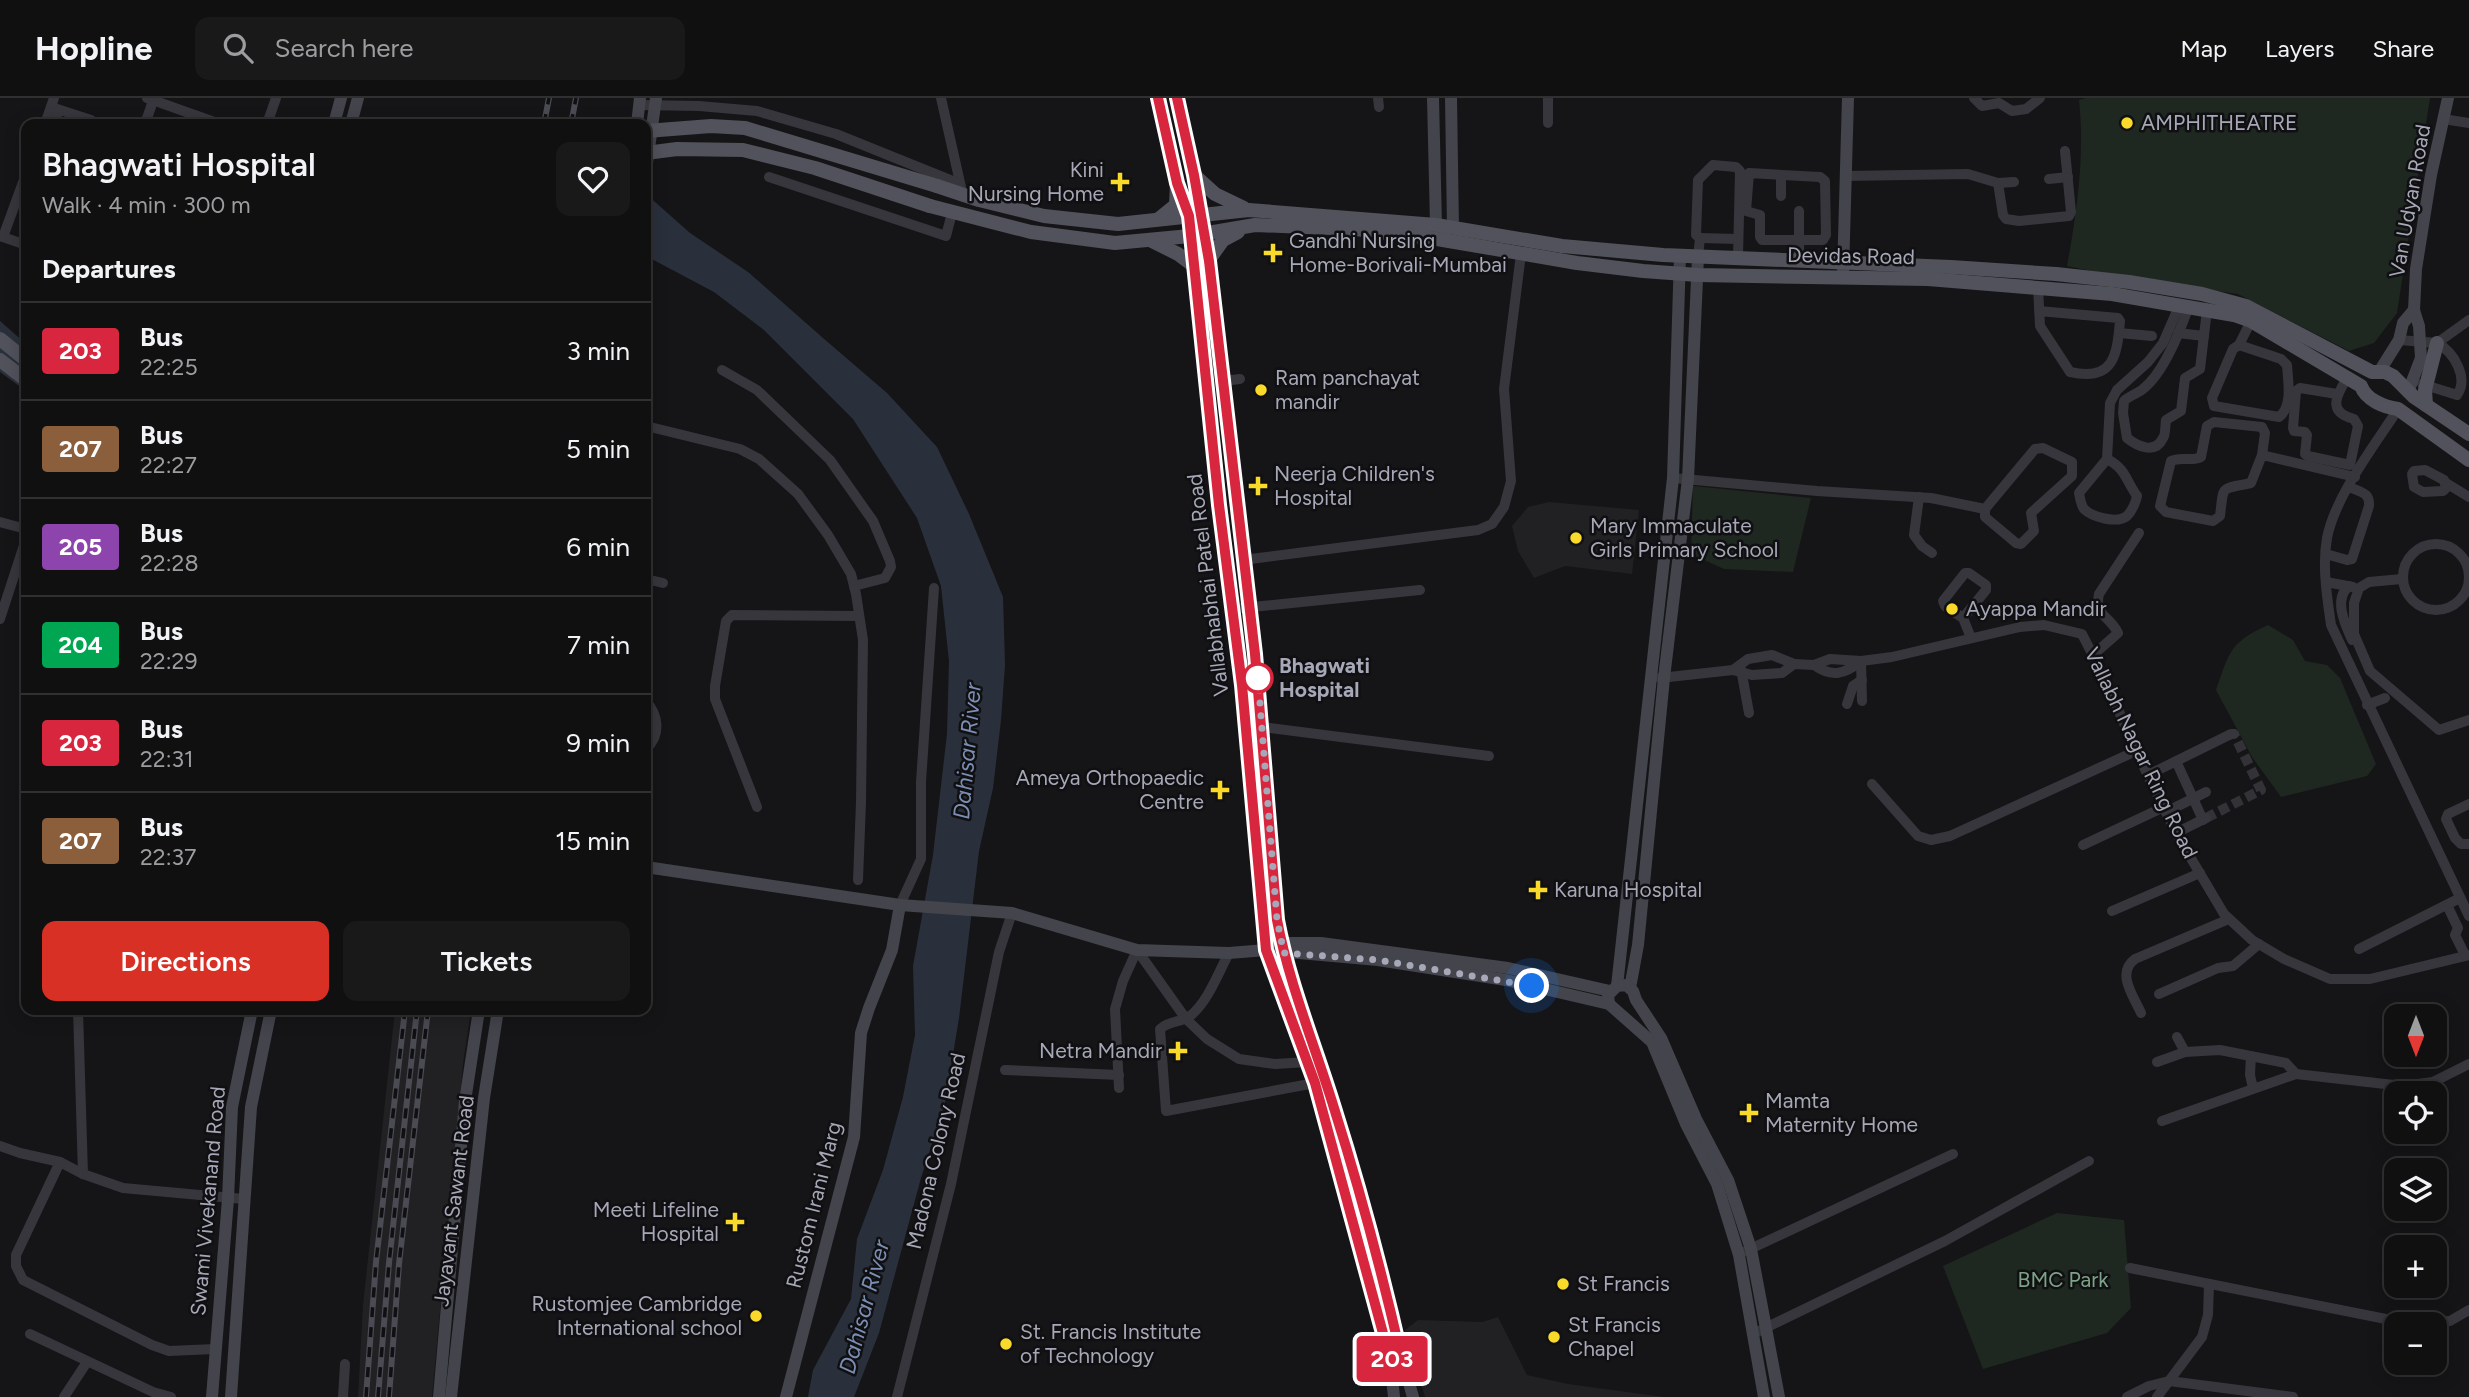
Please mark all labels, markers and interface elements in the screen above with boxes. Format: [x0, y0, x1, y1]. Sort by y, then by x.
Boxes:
search box [195, 17, 685, 80]
text: Hopline [35, 29, 153, 68]
icon: search [219, 29, 257, 67]
text: Search here [275, 32, 413, 64]
text: Map [2180, 34, 2227, 63]
text: Layers [2265, 34, 2334, 63]
text: Share [2372, 34, 2434, 63]
place label: AMPHITHEATRE [2141, 110, 2298, 135]
marker: AMPHITHEATRE [2119, 115, 2135, 131]
street label: Van Udyan Road [2384, 122, 2435, 280]
button: heart [556, 142, 630, 216]
text: Bhagwati Hospital [42, 145, 316, 184]
place label: Kini Nursing Home [968, 157, 1104, 206]
marker: Kini Nursing Home [1110, 172, 1130, 192]
text: Walk · 4 min · 300 m [42, 191, 250, 219]
place label: Gandhi Nursing Home-Borivali-Mumbai [1289, 228, 1507, 277]
street label: Devidas Road [1787, 242, 1915, 269]
marker: Gandhi Nursing Home-Borivali-Mumbai [1263, 243, 1283, 263]
text: Departures [42, 253, 176, 285]
text: Bus [140, 321, 183, 353]
text: 3 min [567, 335, 630, 367]
text: 203 [59, 336, 102, 365]
text: 22:25 [140, 353, 198, 381]
place label: Ram panchayat mandir [1275, 365, 1420, 414]
marker: Ram panchayat mandir [1253, 382, 1269, 398]
text: Bus [140, 419, 183, 451]
text: 5 min [566, 433, 630, 465]
text: 207 [59, 434, 102, 463]
text: 22:27 [140, 451, 197, 479]
place label: Neerja Children's Hospital [1274, 461, 1435, 510]
street label: Vallabhabhai Patel Road [1181, 472, 1234, 698]
marker: Neerja Children's Hospital [1248, 476, 1268, 496]
place label: Mary Immaculate Girls Primary School [1590, 513, 1778, 562]
text: Bus [140, 517, 183, 549]
marker: Mary Immaculate Girls Primary School [1568, 530, 1584, 546]
text: 6 min [566, 531, 630, 563]
text: 205 [59, 532, 102, 561]
text: 22:28 [140, 549, 199, 577]
place label: Ayappa Mandir [1966, 596, 2107, 621]
marker: Ayappa Mandir [1944, 601, 1960, 617]
text: Bus [140, 615, 183, 647]
text: 7 min [567, 629, 630, 661]
text: 204 [58, 630, 103, 659]
street label: Vallabh Nagar Ring Road [2079, 643, 2203, 862]
text: 22:29 [140, 647, 197, 675]
place label: Bhagwati Hospital [1279, 653, 1370, 702]
marker: Bhagwati Hospital [1243, 663, 1273, 693]
water label: Dahisar River [947, 680, 987, 821]
text: Bus [140, 713, 183, 745]
text: 9 min [566, 727, 630, 759]
text: 203 [59, 728, 102, 757]
text: 22:31 [140, 745, 194, 773]
place label: Ameya Orthopaedic Centre [1016, 765, 1204, 814]
marker: Ameya Orthopaedic Centre [1210, 780, 1230, 800]
text: Bus [140, 811, 183, 843]
text: 15 min [555, 825, 630, 857]
text: 207 [59, 826, 102, 855]
text: 22:37 [140, 843, 196, 871]
place label: Karuna Hospital [1554, 877, 1702, 902]
marker: Karuna Hospital [1528, 880, 1548, 900]
button: Directions [42, 921, 329, 1001]
button: Tickets [343, 921, 630, 1001]
your location [1514, 968, 1549, 1003]
north arrow [2384, 1004, 2446, 1068]
map controls [2384, 1004, 2447, 1375]
place label: Netra Mandir [1039, 1038, 1162, 1063]
marker: Netra Mandir [1168, 1041, 1188, 1061]
street label: Madona Colony Road [901, 1050, 970, 1252]
button: locate [2384, 1081, 2447, 1144]
street label: Swami Vivekanand Road [185, 1085, 230, 1317]
place label: Mamta Maternity Home [1765, 1088, 1918, 1137]
street label: Jayavant Sawant Road [428, 1094, 479, 1308]
marker: Mamta Maternity Home [1739, 1103, 1759, 1123]
street label: Rustom Irani Marg [781, 1119, 846, 1291]
button: layers [2384, 1158, 2447, 1221]
place label: Meeti Lifeline Hospital [593, 1197, 719, 1246]
marker: Meeti Lifeline Hospital [725, 1212, 745, 1232]
button: + [2384, 1235, 2447, 1298]
water label: Dahisar River [833, 1236, 896, 1377]
park label: BMC Park [2018, 1267, 2109, 1292]
place label: St Francis [1577, 1271, 1670, 1296]
marker: St Francis [1555, 1276, 1571, 1292]
place label: Rustomjee Cambridge International school [532, 1291, 742, 1340]
marker: Rustomjee Cambridge International school [748, 1308, 764, 1324]
place label: St Francis Chapel [1568, 1312, 1661, 1361]
button: − [2384, 1312, 2447, 1375]
place label: St. Francis Institute of Technology [1020, 1319, 1201, 1368]
marker: St Francis Chapel [1546, 1329, 1562, 1345]
marker: St. Francis Institute of Technology [998, 1336, 1014, 1352]
line badge: 203 [1352, 1336, 1432, 1382]
text: 203 [1371, 1344, 1413, 1373]

